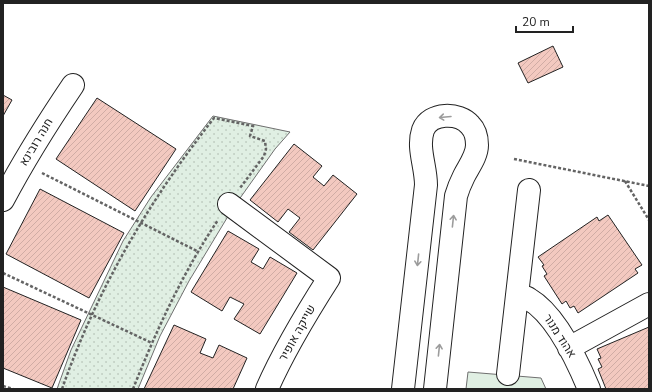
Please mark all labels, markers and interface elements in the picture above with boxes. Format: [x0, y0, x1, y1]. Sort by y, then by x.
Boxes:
scale bar [516, 8, 573, 34]
text: 20 m [522, 14, 550, 30]
one-way arrow [439, 113, 452, 120]
street label: חנה רובינא [15, 115, 57, 169]
one-way arrow [450, 215, 457, 228]
one-way arrow [414, 253, 421, 266]
street label: שייקה אופיר [275, 302, 319, 364]
street label: אהוד מנור [540, 311, 580, 361]
one-way arrow [435, 344, 443, 357]

